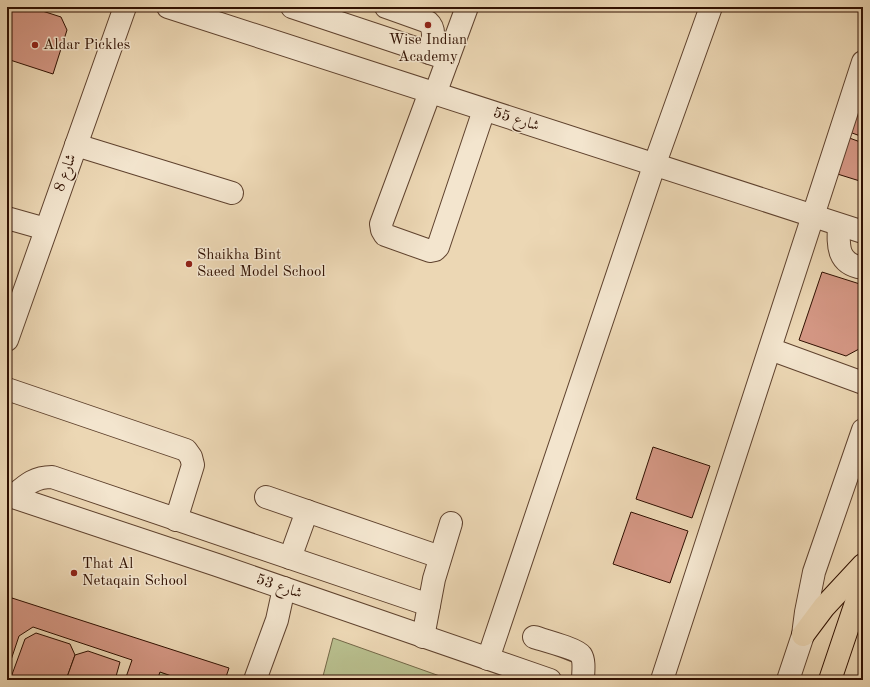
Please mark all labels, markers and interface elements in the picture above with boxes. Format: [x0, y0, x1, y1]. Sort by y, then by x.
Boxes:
marker: Wise Indian Academy [423, 20, 433, 30]
place label: Wise Indian Academy [389, 33, 467, 65]
place label: Aldar Pickles [43, 38, 130, 53]
marker: Aldar Pickles [30, 40, 40, 50]
street label: شارع 55 [490, 106, 541, 138]
street label: شارع 8 [52, 152, 83, 195]
place label: Shaikha Bint Saeed Model School [197, 248, 325, 280]
marker: Shaikha Bint Saeed Model School [184, 259, 194, 269]
place label: That Al Netaqain School [82, 557, 187, 589]
marker: That Al Netaqain School [69, 568, 79, 578]
street label: شارع 53 [253, 572, 304, 606]

